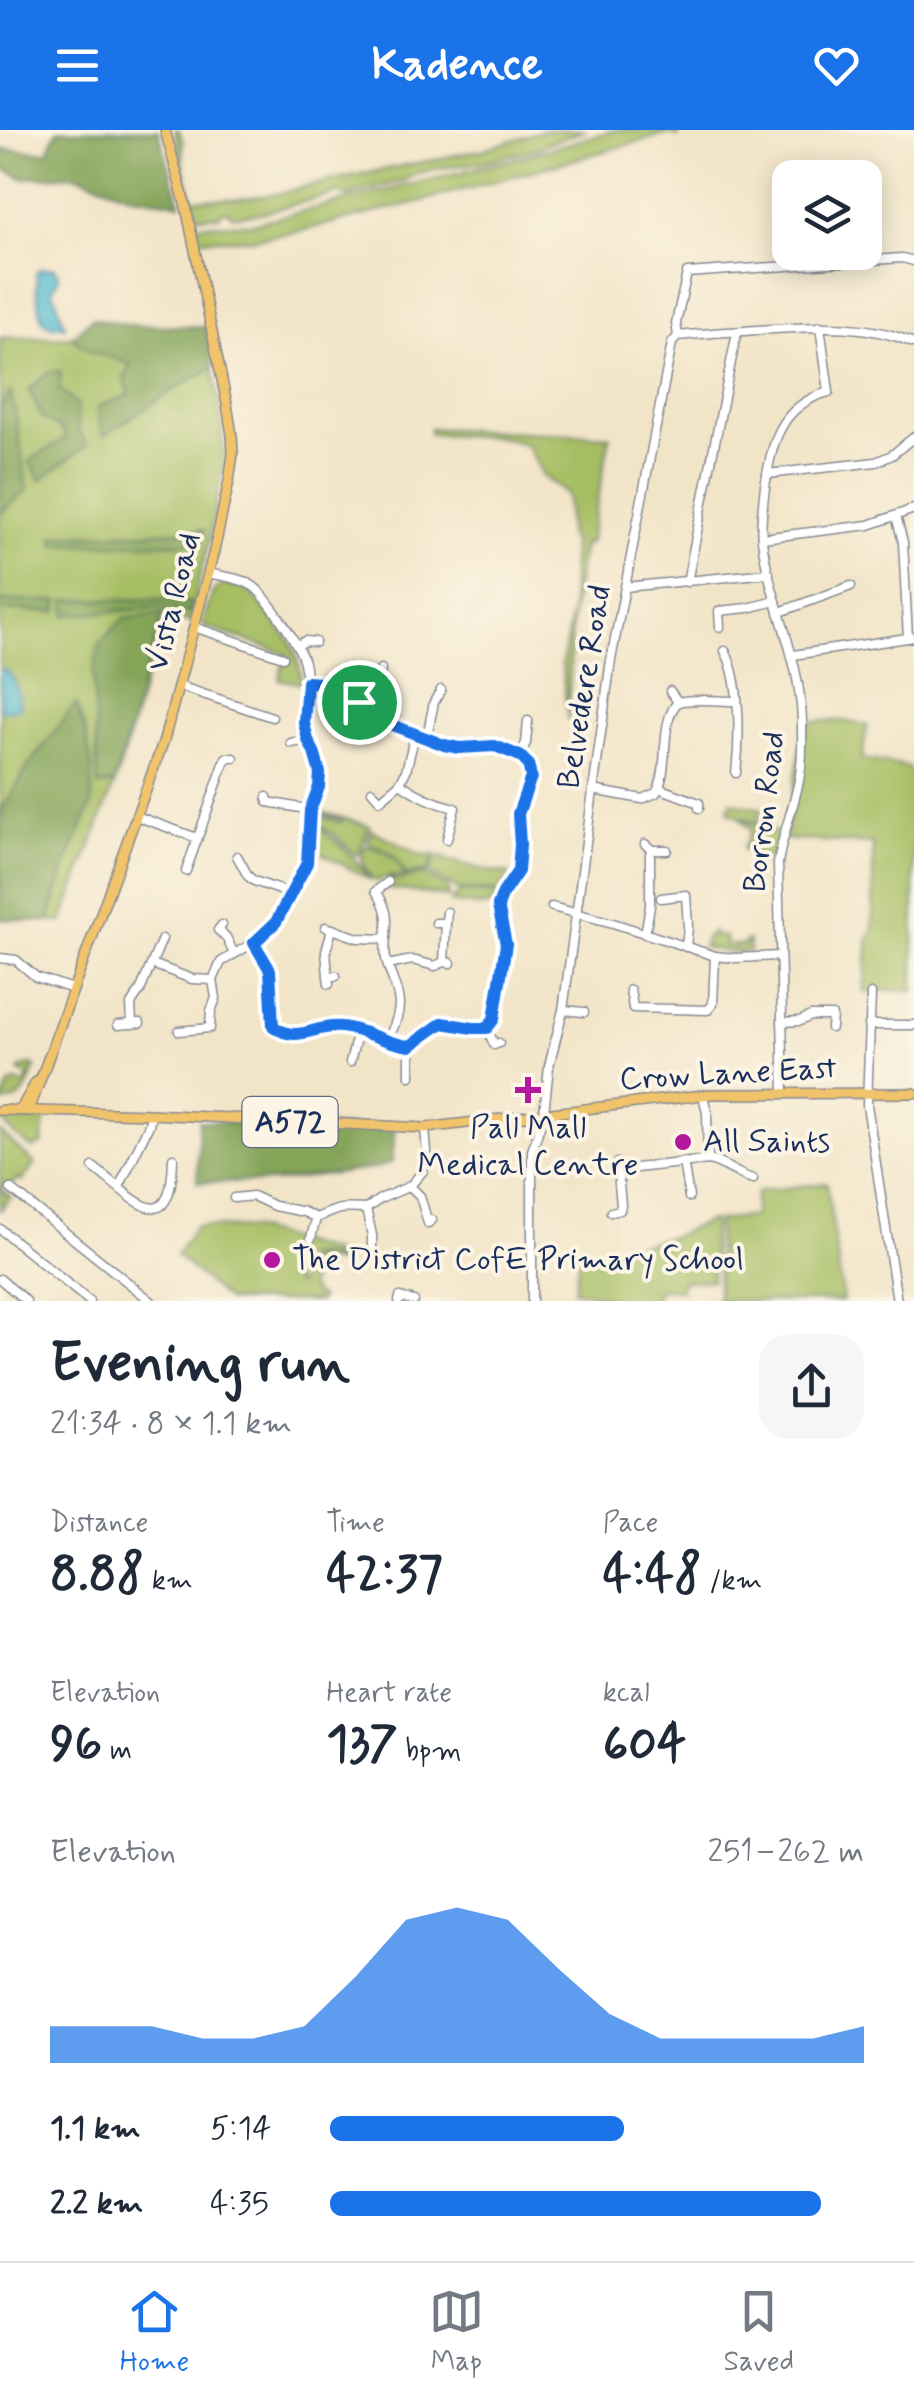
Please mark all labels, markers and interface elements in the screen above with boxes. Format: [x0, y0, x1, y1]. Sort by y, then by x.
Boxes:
text: Kadence [371, 36, 543, 95]
icon: menu [50, 38, 105, 93]
icon: heart [809, 38, 864, 93]
map controls [772, 160, 882, 270]
button: layers [772, 160, 882, 270]
street label: Vista Road [137, 528, 211, 676]
street label: Belvedere Road [548, 582, 622, 792]
pin [317, 660, 402, 745]
icon: arrive [332, 675, 387, 730]
street label: Borron Road [734, 729, 796, 895]
street label: Crow Lane East [618, 1047, 838, 1101]
marker: Pall Mall Medical Centre [515, 1077, 541, 1103]
road number: A572 [242, 1097, 338, 1147]
place label: Pall Mall Medical Centre [418, 1107, 638, 1186]
place label: All Saints [703, 1121, 830, 1163]
marker: All Saints [672, 1131, 694, 1153]
place label: The District CofE Primary School [292, 1239, 744, 1281]
marker: The District CofE Primary School [261, 1249, 283, 1271]
text: Evening run [50, 1329, 350, 1401]
button: share [759, 1334, 864, 1439]
text: 21:34 · 8 × 1.1 km [50, 1403, 292, 1445]
text: Distance [50, 1505, 148, 1542]
text: Time [326, 1505, 385, 1542]
text: Pace [603, 1505, 658, 1542]
text: 8.88 [50, 1542, 144, 1608]
text: 42:37 [326, 1542, 443, 1608]
text: 4:48 [603, 1542, 702, 1608]
text: km [144, 1563, 193, 1600]
text: /km [702, 1563, 762, 1600]
text: Elevation [50, 1675, 160, 1712]
text: Heart rate [326, 1675, 452, 1712]
text: kcal [603, 1675, 650, 1712]
text: 96 [50, 1712, 102, 1778]
text: 137 [326, 1712, 398, 1778]
text: 604 [603, 1712, 686, 1778]
text: m [102, 1733, 132, 1770]
text: bpm [398, 1733, 462, 1770]
text: Elevation [50, 1831, 176, 1873]
text: 251–262 m [708, 1831, 864, 1873]
text: 1.1 km [50, 2108, 141, 2150]
text: 5:14 [210, 2108, 271, 2150]
text: 2.2 km [50, 2183, 143, 2225]
text: 4:35 [210, 2183, 269, 2225]
tab: Home [120, 2284, 189, 2381]
tab: Map [429, 2284, 484, 2381]
tab: Saved [723, 2284, 794, 2381]

